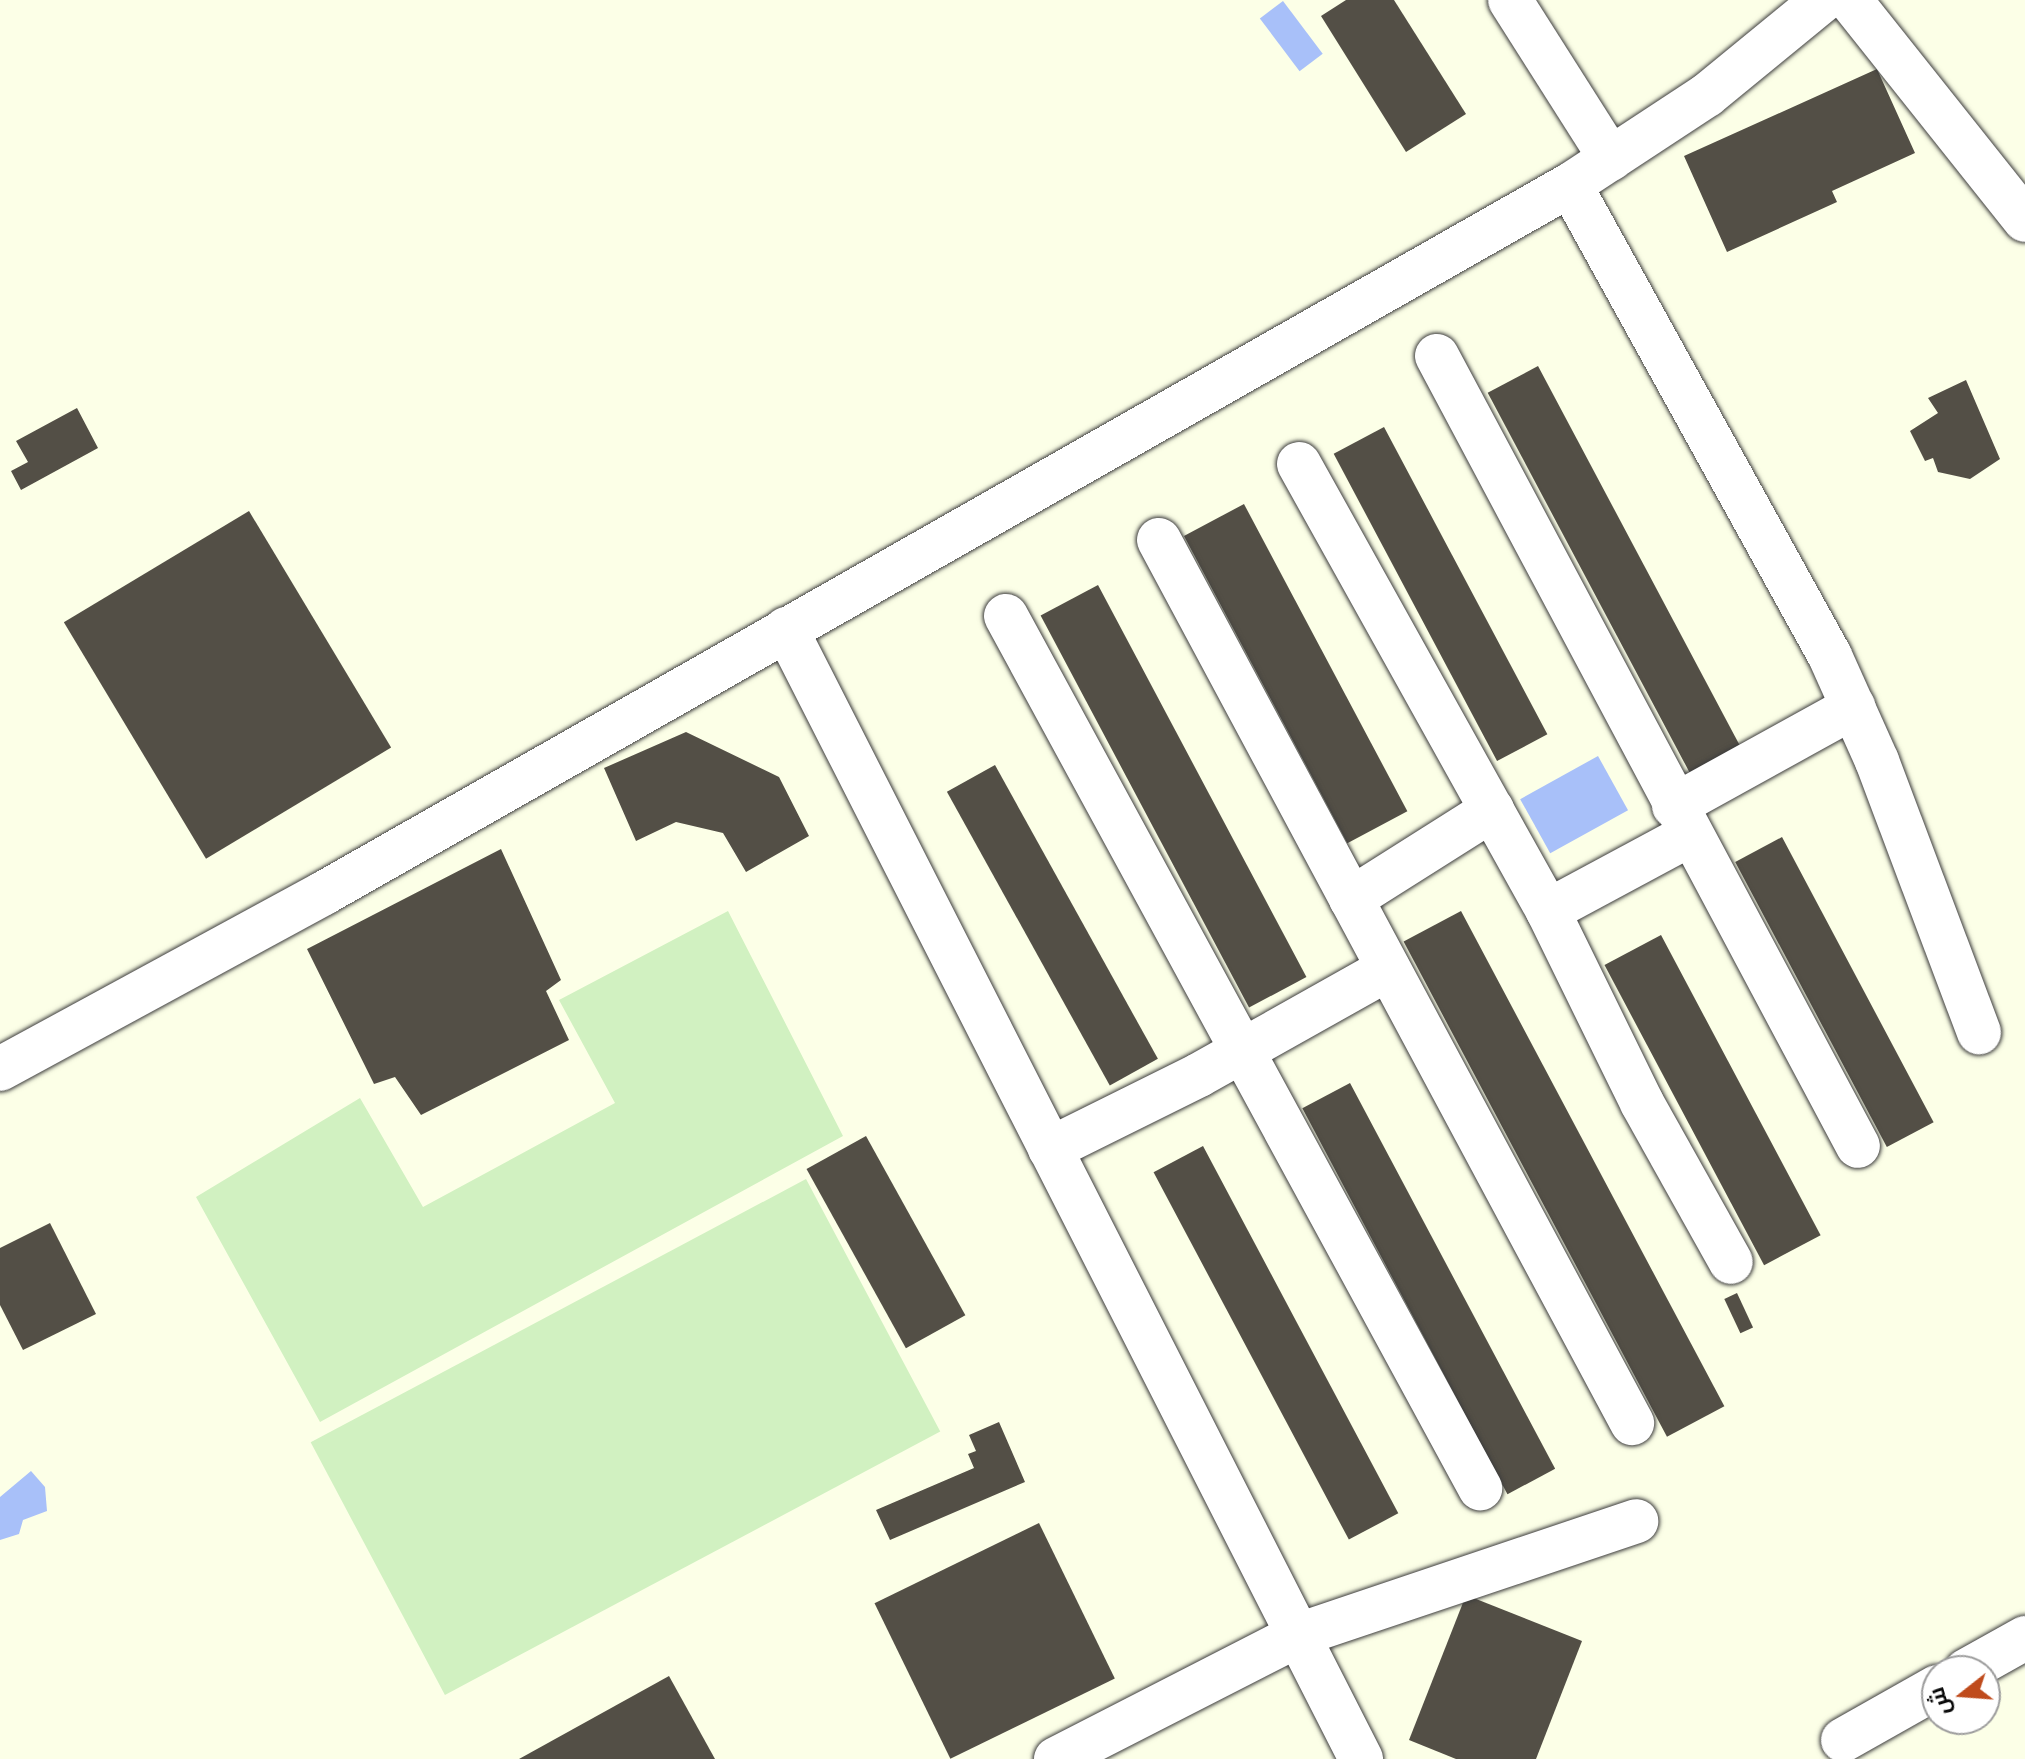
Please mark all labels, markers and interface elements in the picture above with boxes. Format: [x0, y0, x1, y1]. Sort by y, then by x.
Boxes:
north arrow [1921, 1655, 2001, 1735]
text: ش [1923, 1684, 1956, 1719]

